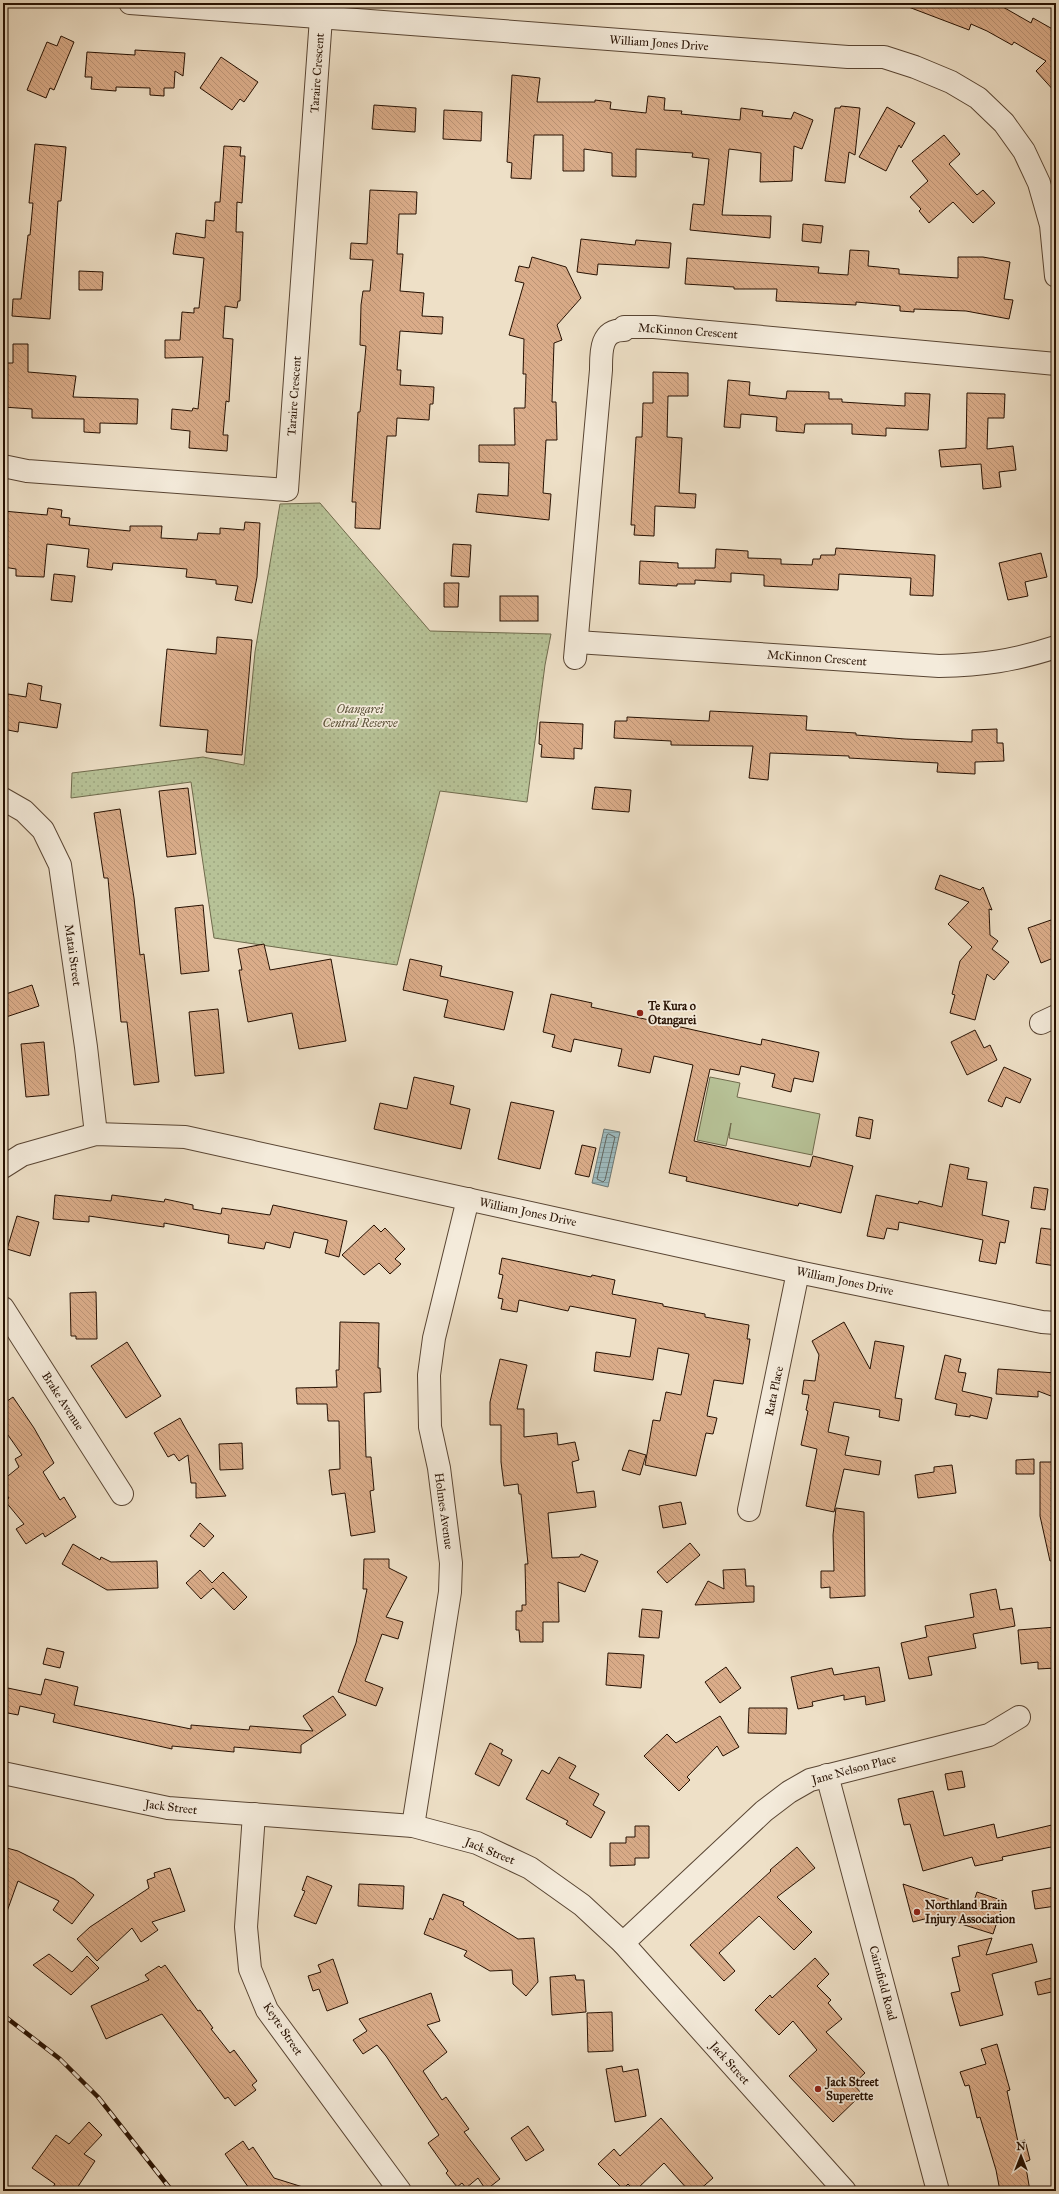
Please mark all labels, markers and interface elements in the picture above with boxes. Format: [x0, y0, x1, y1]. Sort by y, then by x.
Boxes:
street label: Taraire Crescent [307, 32, 327, 113]
street label: William Jones Drive [609, 33, 709, 54]
street label: McKinnon Crescent [638, 321, 739, 342]
street label: Taraire Crescent [284, 355, 304, 436]
street label: McKinnon Crescent [767, 648, 868, 669]
park label: Otangarei Central Reserve [323, 702, 398, 730]
street label: Matai Street [62, 923, 84, 988]
place label: Te Kura o Otangarei [647, 999, 697, 1028]
marker: Te Kura o Otangarei [635, 1008, 645, 1018]
street label: William Jones Drive [478, 1195, 578, 1230]
street label: William Jones Drive [795, 1264, 895, 1299]
street label: Rata Place [762, 1365, 786, 1417]
street label: Brake Avenue [39, 1369, 87, 1433]
street label: Holmes Avenue [432, 1472, 456, 1550]
street label: Jane Nelson Place [808, 1751, 898, 1788]
street label: Jack Street [142, 1797, 199, 1818]
street label: Jack Street [461, 1834, 518, 1869]
place label: Northland Brain Injury Association [925, 1898, 1016, 1927]
marker: Northland Brain Injury Association [912, 1907, 922, 1917]
street label: Cairnfield Road [866, 1944, 900, 2022]
street label: Keyte Street [260, 2000, 306, 2059]
street label: Jack Street [705, 2037, 753, 2088]
place label: Jack Street Superette [824, 2075, 879, 2104]
marker: Jack Street Superette [813, 2084, 823, 2094]
north arrow [1001, 2136, 1041, 2176]
text: N [1016, 2140, 1026, 2153]

